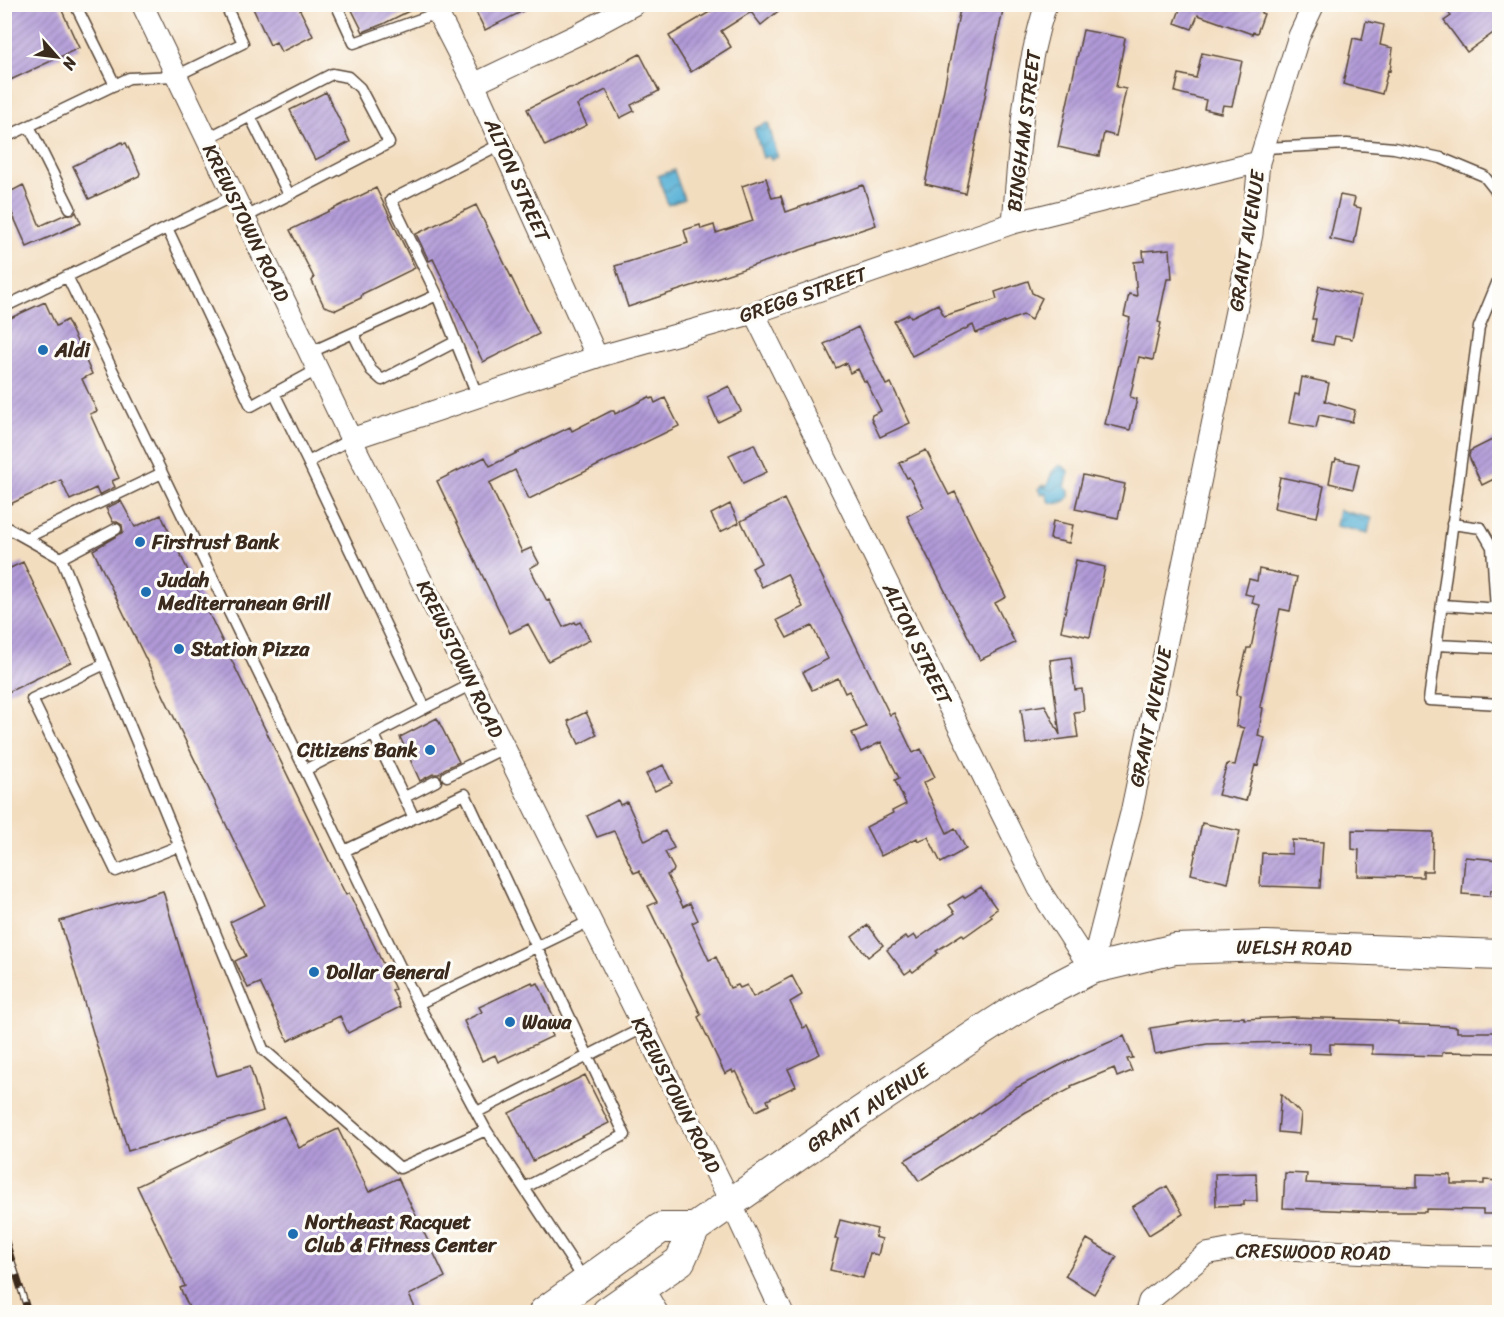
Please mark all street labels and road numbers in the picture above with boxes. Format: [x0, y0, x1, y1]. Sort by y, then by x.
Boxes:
street label: BINGHAM STREET [997, 47, 1051, 214]
street label: ALTON STREET [474, 111, 561, 249]
street label: KREWSTOWN ROAD [192, 138, 300, 308]
street label: GRANT AVENUE [1219, 166, 1276, 314]
street label: GREGG STREET [734, 256, 873, 333]
street label: KREWSTOWN ROAD [406, 574, 514, 744]
street label: ALTON STREET [872, 576, 963, 713]
street label: GRANT AVENUE [1119, 642, 1183, 790]
street label: WELSH ROAD [1236, 929, 1352, 967]
street label: KREWSTOWN ROAD [621, 1010, 731, 1180]
street label: GRANT AVENUE [799, 1053, 938, 1162]
street label: CRESWOOD ROAD [1235, 1233, 1391, 1271]

